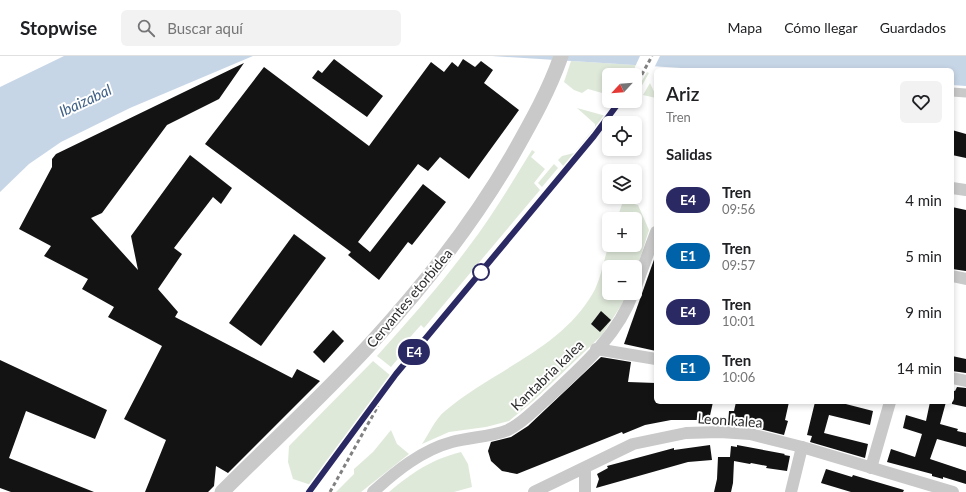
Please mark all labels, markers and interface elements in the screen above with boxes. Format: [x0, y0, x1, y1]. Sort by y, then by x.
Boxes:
search box [121, 10, 401, 46]
text: Stopwise [20, 16, 97, 39]
icon: search [135, 17, 157, 39]
text: Buscar aquí [167, 19, 243, 37]
text: Mapa [728, 19, 762, 36]
text: Cómo llegar [784, 19, 858, 36]
text: Guardados [880, 19, 946, 36]
north arrow [602, 68, 642, 108]
map controls [602, 68, 642, 300]
water label: Ibaizabal [56, 80, 115, 120]
button: heart [900, 81, 942, 123]
text: Ariz [666, 82, 699, 105]
text: Tren [666, 109, 691, 125]
button: locate [602, 116, 642, 156]
text: Salidas [666, 145, 712, 163]
button: layers [602, 164, 642, 204]
text: Tren [722, 183, 751, 201]
text: E4 [680, 191, 696, 208]
text: 4 min [905, 191, 942, 209]
text: 09:56 [722, 201, 755, 217]
button: + [602, 212, 642, 252]
text: Tren [722, 239, 751, 257]
street label: Cervantes etorbidea [363, 245, 455, 351]
text: E1 [680, 247, 696, 264]
text: 5 min [905, 247, 942, 265]
text: 09:57 [722, 257, 755, 273]
button: − [602, 260, 642, 300]
unlabelled marker [472, 263, 490, 281]
text: Tren [722, 295, 751, 313]
text: E4 [680, 303, 696, 320]
text: 9 min [905, 303, 942, 321]
text: 10:01 [722, 313, 755, 329]
street label: Kantabria kalea [507, 336, 587, 414]
line badge: E4 [396, 339, 432, 365]
text: E4 [406, 343, 422, 360]
text: Tren [722, 351, 751, 369]
text: E1 [680, 359, 696, 376]
text: 14 min [896, 359, 942, 377]
text: 10:06 [722, 369, 755, 385]
street label: Leon kalea [697, 409, 763, 431]

